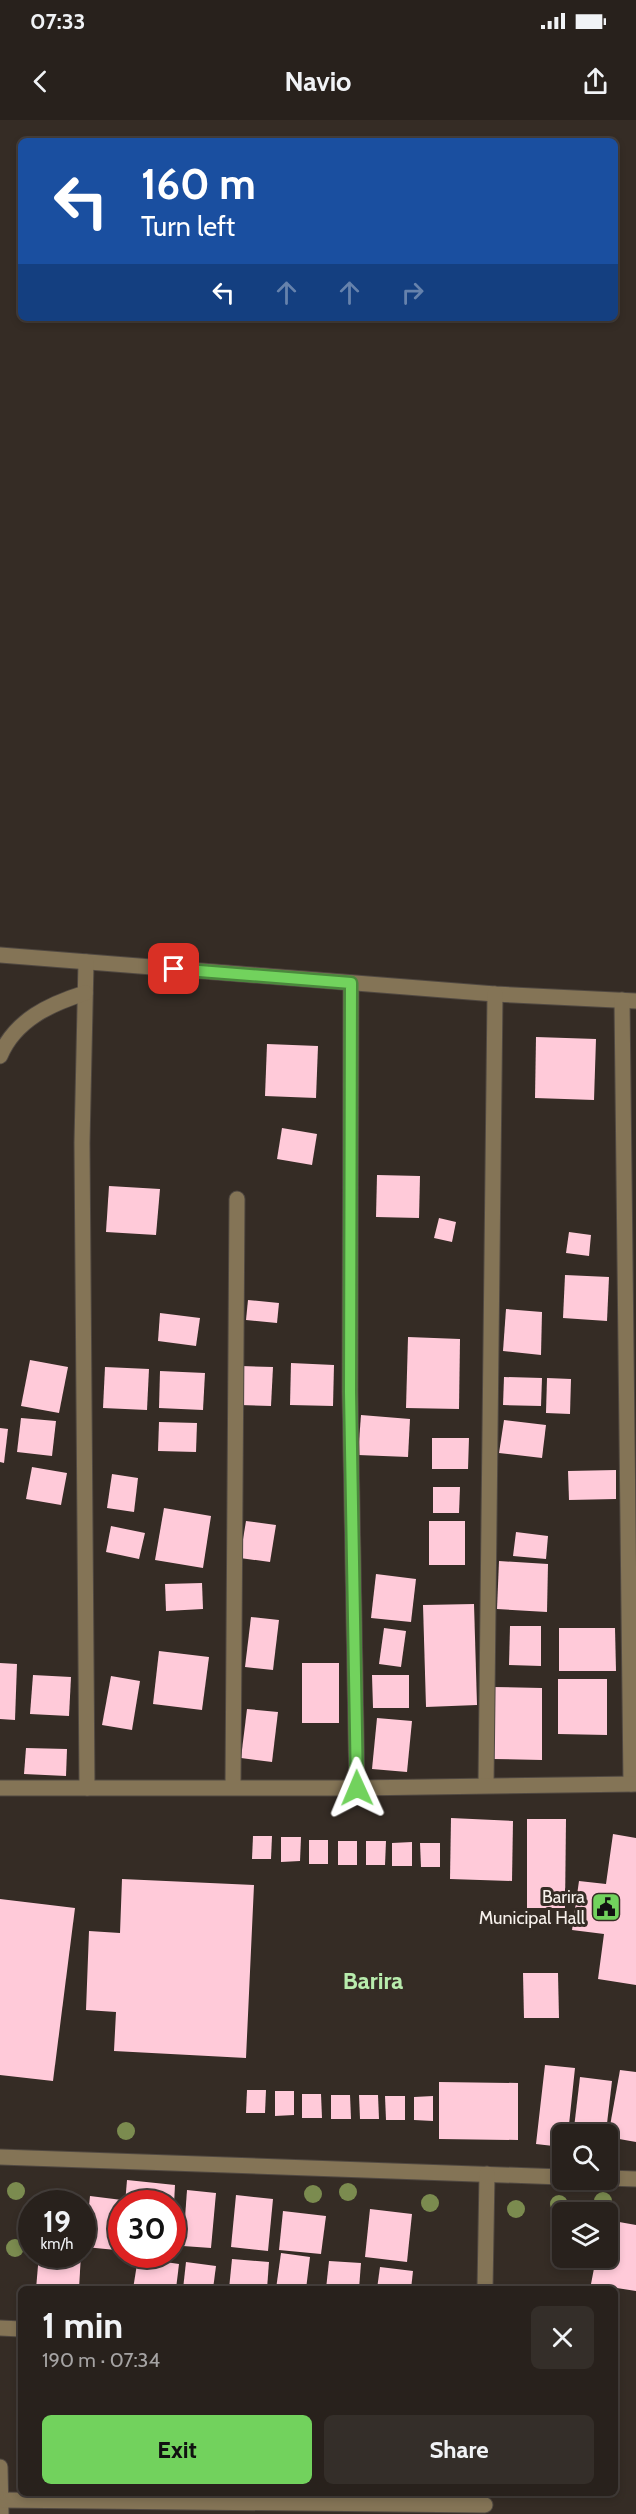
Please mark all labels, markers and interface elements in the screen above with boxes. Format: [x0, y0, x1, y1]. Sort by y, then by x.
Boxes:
text: 07:33 [30, 8, 85, 35]
icon: back [24, 65, 57, 98]
text: Navio [284, 65, 352, 98]
icon: share [579, 65, 612, 98]
text: 160 m [141, 158, 256, 210]
icon: left [42, 162, 120, 240]
text: Turn left [141, 210, 235, 243]
icon: left [207, 276, 240, 309]
icon: ahead [270, 276, 303, 309]
icon: ahead [333, 276, 366, 309]
icon: right [396, 276, 429, 309]
pin [148, 943, 199, 994]
icon: arrive [157, 952, 190, 985]
position arrow [325, 1756, 389, 1820]
place label: Barira Municipal Hall [479, 1886, 586, 1929]
public building icon: Barira Municipal Hall [590, 1891, 622, 1923]
district label: Barira [343, 1966, 403, 1995]
map controls [552, 2124, 618, 2268]
button: search [552, 2124, 618, 2190]
speed limit sign: 30 [108, 2190, 186, 2268]
button: layers [552, 2202, 618, 2268]
text: 19 [43, 2203, 71, 2240]
text: km/h [41, 2235, 73, 2253]
text: 1 min [42, 2303, 123, 2347]
button: close [531, 2306, 594, 2369]
text: 190 m · 07:34 [42, 2348, 160, 2372]
button: Exit [42, 2415, 312, 2484]
button: Share [324, 2415, 594, 2484]

